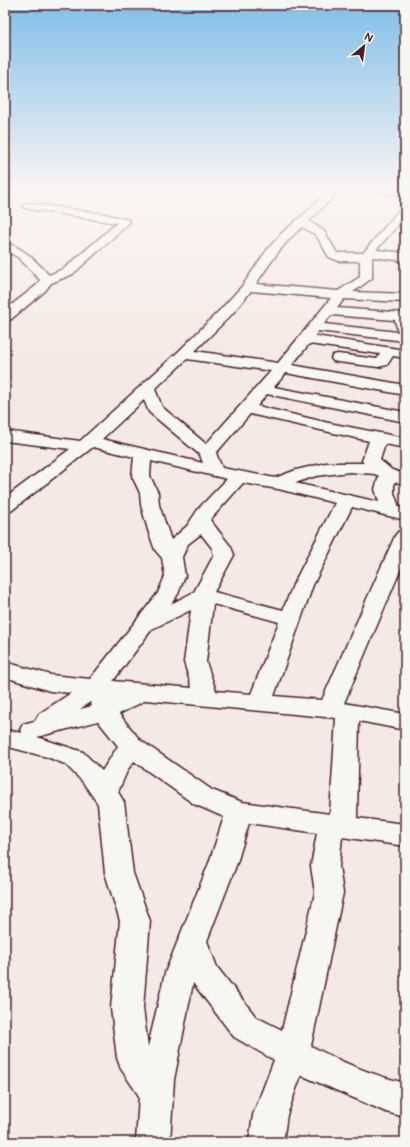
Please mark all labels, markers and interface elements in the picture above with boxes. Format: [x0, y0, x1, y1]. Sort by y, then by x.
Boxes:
north arrow [344, 26, 384, 66]
text: N [362, 30, 375, 45]

